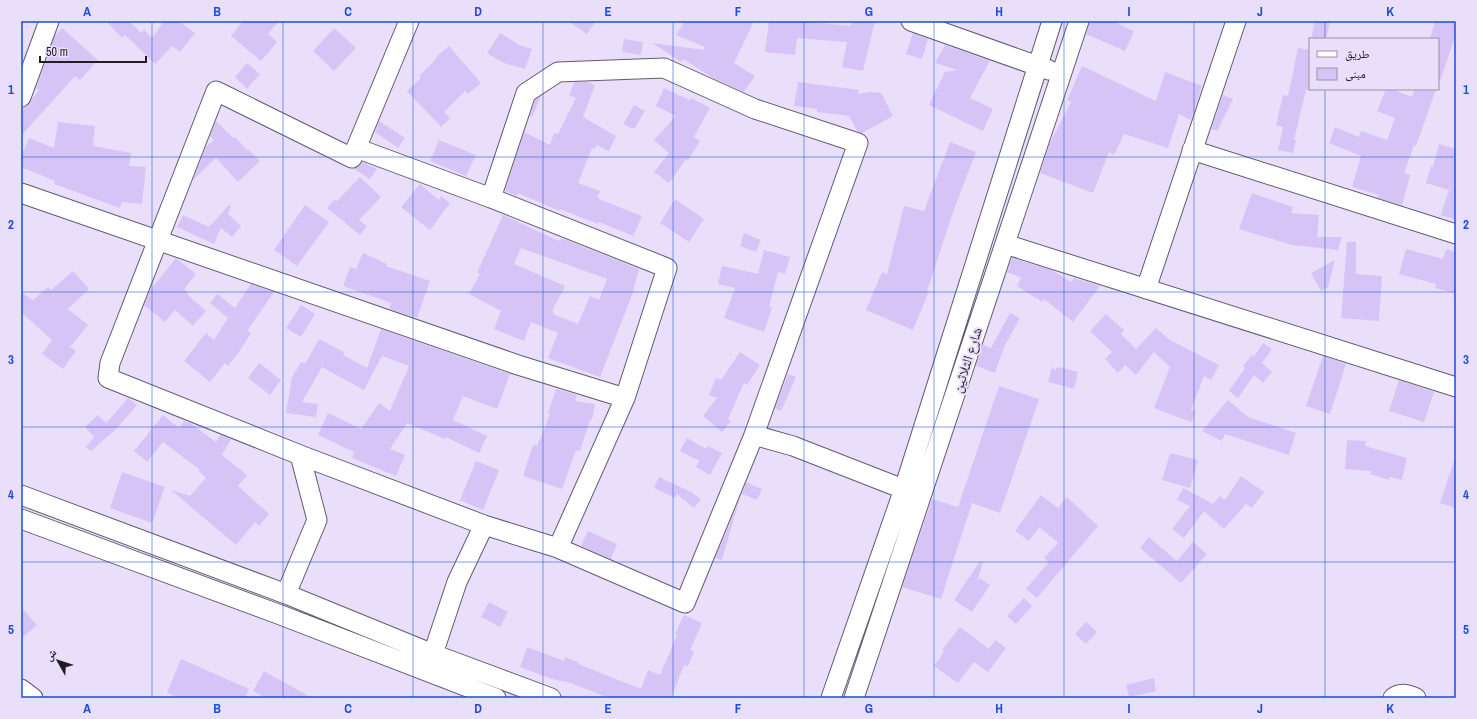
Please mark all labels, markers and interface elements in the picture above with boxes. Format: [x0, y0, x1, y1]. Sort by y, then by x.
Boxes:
text: A [83, 3, 91, 20]
text: B [213, 3, 221, 20]
text: C [344, 3, 352, 20]
text: D [474, 3, 482, 20]
text: E [604, 3, 612, 20]
text: F [735, 3, 742, 20]
text: G [865, 3, 873, 20]
text: H [995, 3, 1003, 20]
text: I [1128, 3, 1131, 20]
text: J [1257, 3, 1263, 20]
text: K [1386, 3, 1394, 20]
scale bar [40, 38, 146, 64]
legend [1309, 38, 1439, 90]
text: 50 m [46, 44, 68, 60]
text: طريق [1345, 46, 1370, 62]
text: مبنى [1345, 66, 1366, 82]
text: 1 [8, 81, 14, 98]
text: 1 [1463, 81, 1469, 98]
text: 2 [8, 216, 14, 233]
text: 2 [1463, 216, 1469, 233]
street label: شارع الثلاثين [948, 325, 987, 395]
text: 3 [8, 351, 14, 368]
text: 3 [1463, 351, 1469, 368]
text: 4 [8, 486, 14, 503]
text: 4 [1463, 486, 1469, 503]
text: 5 [8, 621, 14, 638]
text: 5 [1463, 621, 1469, 638]
north arrow [38, 641, 78, 681]
text: ش [41, 646, 60, 664]
text: A [83, 700, 91, 717]
text: B [213, 700, 221, 717]
text: C [344, 700, 352, 717]
text: D [474, 700, 482, 717]
text: E [604, 700, 612, 717]
text: F [735, 700, 742, 717]
text: G [865, 700, 873, 717]
text: H [995, 700, 1003, 717]
text: I [1128, 700, 1131, 717]
text: J [1257, 700, 1263, 717]
text: K [1386, 700, 1394, 717]

